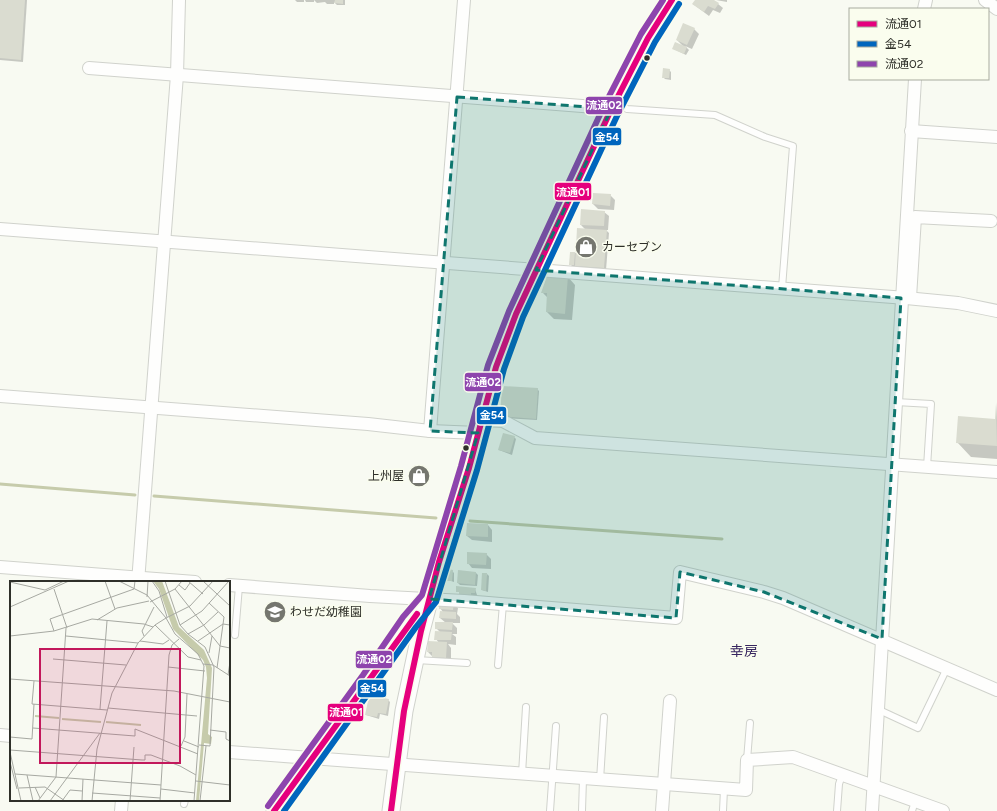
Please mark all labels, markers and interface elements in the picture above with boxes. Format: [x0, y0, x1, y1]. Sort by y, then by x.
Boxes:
legend [849, 8, 989, 80]
text: 流通01 [885, 17, 922, 31]
text: 金54 [885, 37, 912, 51]
unlabelled marker [642, 53, 652, 63]
text: 流通02 [885, 57, 923, 71]
line badge: 流通02 [585, 96, 623, 115]
text: 流通02 [586, 99, 622, 112]
line badge: 金54 [592, 127, 622, 146]
text: 金54 [595, 131, 619, 144]
line badge: 流通01 [554, 182, 592, 201]
text: 流通01 [556, 186, 590, 199]
shop icon: カーセブン [573, 234, 599, 260]
place label: カーセブン [602, 240, 662, 254]
line badge: 流通02 [464, 372, 502, 392]
text: 流通02 [465, 376, 501, 389]
line badge: 金54 [476, 406, 507, 425]
text: 金54 [480, 409, 504, 422]
unlabelled marker [461, 443, 471, 453]
shop icon: 上州屋 [406, 463, 432, 489]
place label: 上州屋 [368, 469, 404, 483]
inset map [10, 581, 230, 801]
school or university icon: わせだ幼稚園 [262, 599, 288, 625]
place label: わせだ幼稚園 [290, 605, 362, 619]
district label: 幸房 [730, 643, 758, 660]
line badge: 流通02 [355, 650, 393, 669]
text: 流通02 [356, 653, 392, 666]
line badge: 金54 [357, 679, 387, 698]
text: 金54 [360, 682, 384, 695]
line badge: 流通01 [327, 703, 364, 722]
text: 流通01 [329, 706, 363, 719]

